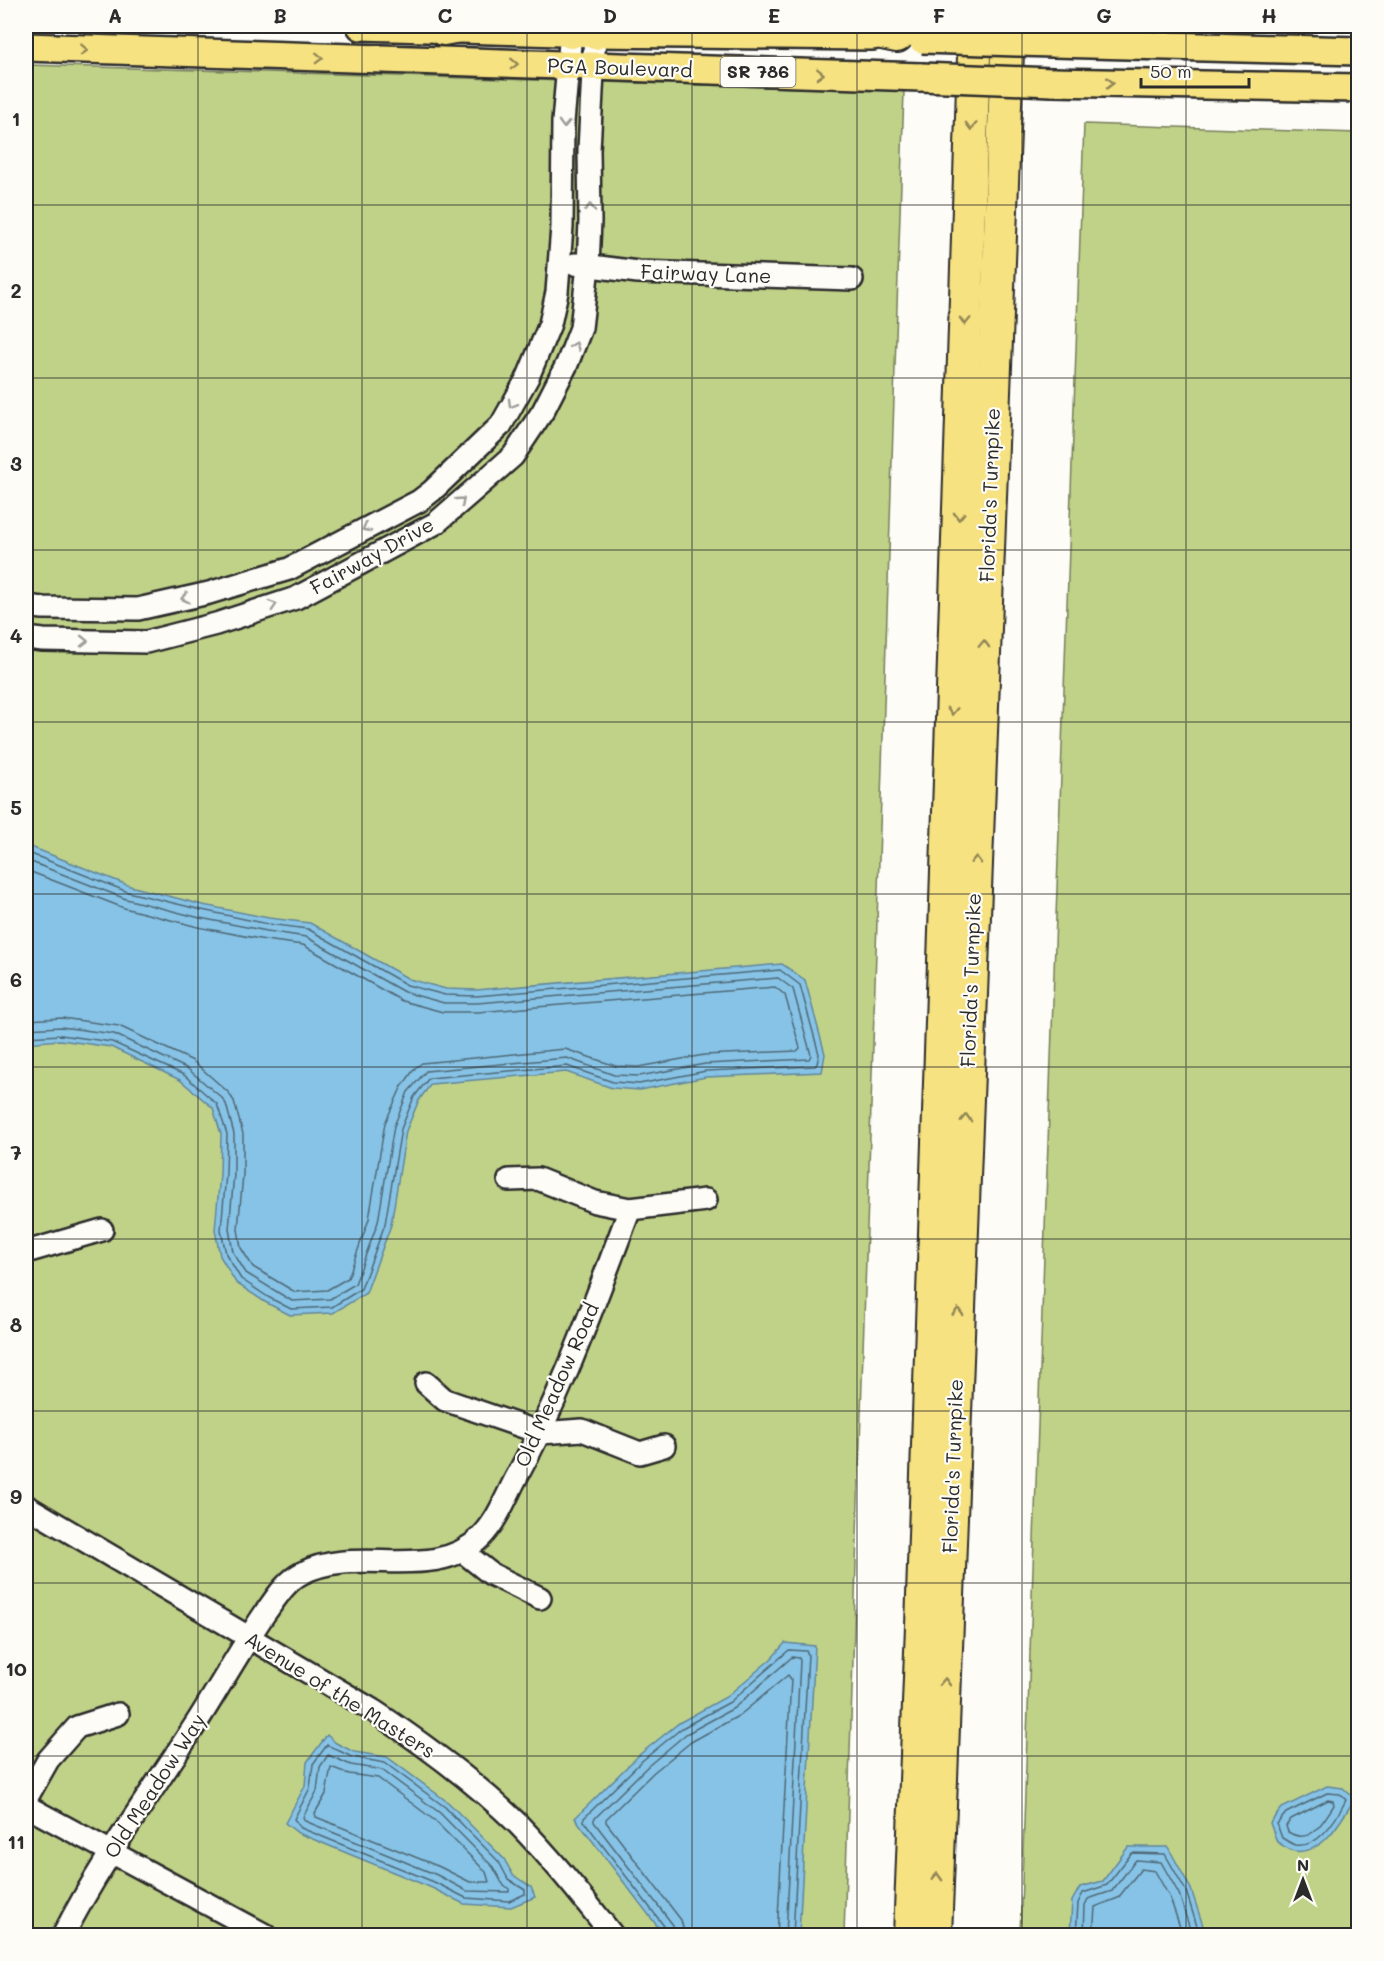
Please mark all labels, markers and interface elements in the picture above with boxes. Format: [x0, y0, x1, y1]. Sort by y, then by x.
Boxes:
text: A [108, 2, 122, 28]
text: B [273, 2, 287, 28]
text: C [438, 2, 453, 28]
text: D [603, 2, 617, 28]
text: E [768, 2, 780, 28]
text: F [933, 2, 946, 28]
text: G [1096, 2, 1112, 28]
text: H [1261, 2, 1277, 28]
one-way arrow [79, 43, 88, 56]
street label: PGA Boulevard [547, 51, 693, 83]
scale bar [1141, 51, 1249, 89]
one-way arrow [315, 52, 324, 64]
road number: SR 786 [720, 57, 795, 87]
one-way arrow [510, 58, 519, 71]
text: 50 m [1150, 59, 1192, 83]
one-way arrow [816, 68, 825, 80]
one-way arrow [1106, 77, 1115, 89]
text: 1 [12, 105, 20, 131]
one-way arrow [557, 120, 570, 129]
one-way arrow [965, 121, 978, 130]
one-way arrow [584, 203, 596, 212]
street label: Fairway Lane [640, 258, 772, 288]
text: 2 [10, 277, 22, 303]
one-way arrow [959, 316, 971, 325]
one-way arrow [567, 341, 580, 351]
one-way arrow [508, 398, 519, 409]
street label: Florida's Turnpike [973, 407, 1005, 583]
text: 3 [10, 450, 22, 476]
one-way arrow [454, 497, 465, 508]
street label: Fairway Drive [305, 510, 438, 600]
one-way arrow [952, 511, 965, 520]
one-way arrow [361, 521, 372, 533]
one-way arrow [180, 591, 190, 604]
one-way arrow [267, 600, 278, 612]
text: 4 [10, 622, 23, 648]
one-way arrow [79, 635, 88, 647]
one-way arrow [978, 639, 991, 648]
one-way arrow [946, 706, 959, 715]
text: 5 [10, 794, 22, 820]
one-way arrow [970, 855, 982, 864]
street label: Florida's Turnpike [954, 892, 986, 1068]
text: 6 [10, 966, 22, 992]
one-way arrow [960, 1113, 972, 1122]
text: 7 [10, 1139, 22, 1165]
street label: Old Meadow Road [508, 1298, 604, 1471]
one-way arrow [952, 1308, 965, 1317]
text: 8 [10, 1311, 22, 1337]
street label: Florida's Turnpike [936, 1378, 968, 1554]
text: 9 [10, 1483, 22, 1509]
street label: Avenue of the Masters [241, 1625, 441, 1763]
text: 10 [5, 1655, 27, 1681]
one-way arrow [938, 1678, 951, 1687]
street label: Old Meadow Way [98, 1708, 211, 1863]
text: 11 [7, 1828, 25, 1854]
north arrow [1273, 1850, 1333, 1910]
text: N [1297, 1854, 1309, 1875]
one-way arrow [931, 1873, 944, 1882]

